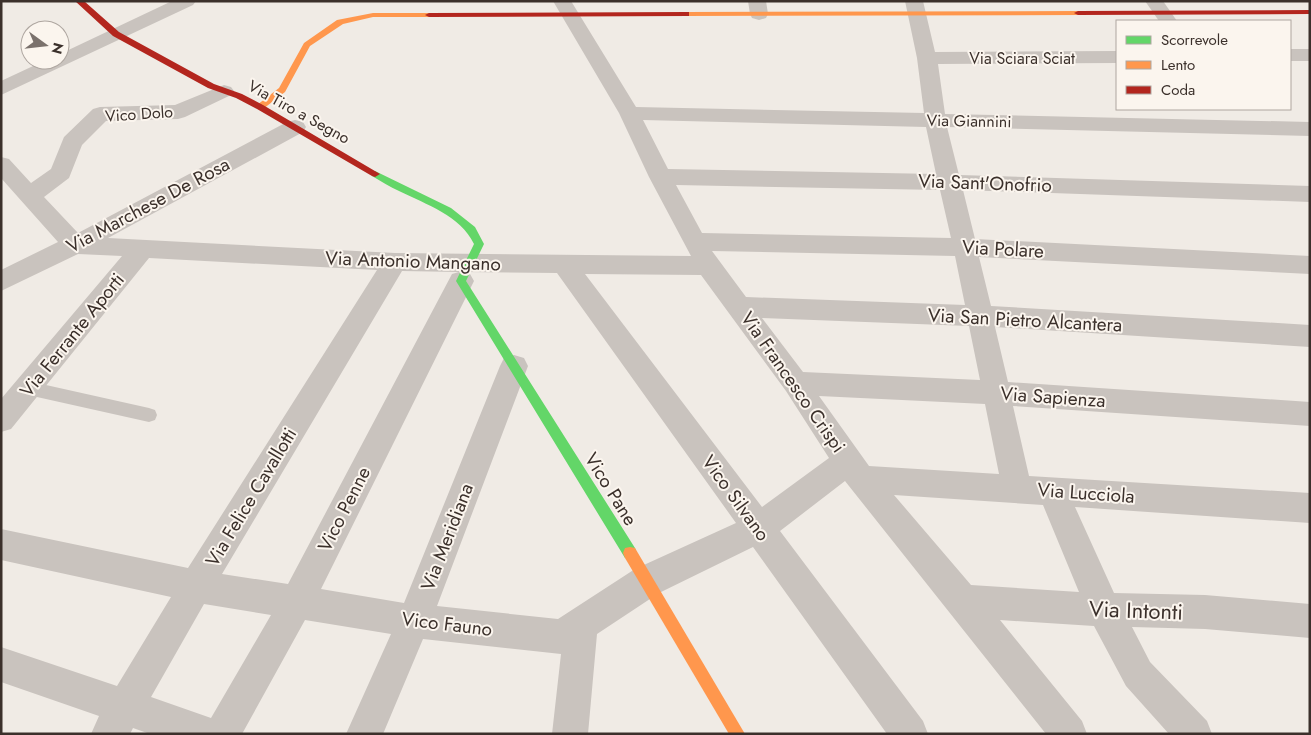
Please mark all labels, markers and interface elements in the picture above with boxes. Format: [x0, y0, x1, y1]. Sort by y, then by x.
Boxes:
north arrow [20, 20, 70, 70]
legend [1116, 20, 1291, 110]
text: Scorrevole [1161, 29, 1228, 51]
text: N [46, 40, 69, 56]
street label: Via Sciara Sciat [969, 47, 1075, 70]
text: Lento [1161, 54, 1195, 76]
street label: Via Tiro a Segno [244, 74, 354, 150]
text: Coda [1161, 79, 1195, 101]
street label: Vico Dolo [104, 100, 174, 128]
street label: Via Giannini [926, 109, 1012, 133]
street label: Via Marchese De Rosa [62, 151, 234, 259]
street label: Via Sant'Onofrio [918, 167, 1052, 199]
street label: Via Polare [961, 233, 1045, 265]
street label: Via Antonio Mangano [325, 244, 501, 278]
street label: Via Ferrante Aporti [13, 267, 131, 403]
street label: Via San Pietro Alcantera [927, 301, 1123, 339]
street label: Via Francesco Crispi [734, 306, 852, 458]
street label: Via Sapienza [1000, 380, 1106, 414]
street label: Via Felice Cavallotti [199, 422, 303, 572]
street label: Vico Pane [578, 447, 644, 531]
street label: Vico Silvano [696, 450, 776, 546]
street label: Vico Penne [311, 462, 377, 556]
street label: Via Lucciola [1036, 476, 1136, 510]
street label: Via Meridiana [414, 479, 480, 595]
street label: Via Intonti [1088, 592, 1184, 628]
street label: Vico Fauno [400, 605, 494, 643]

